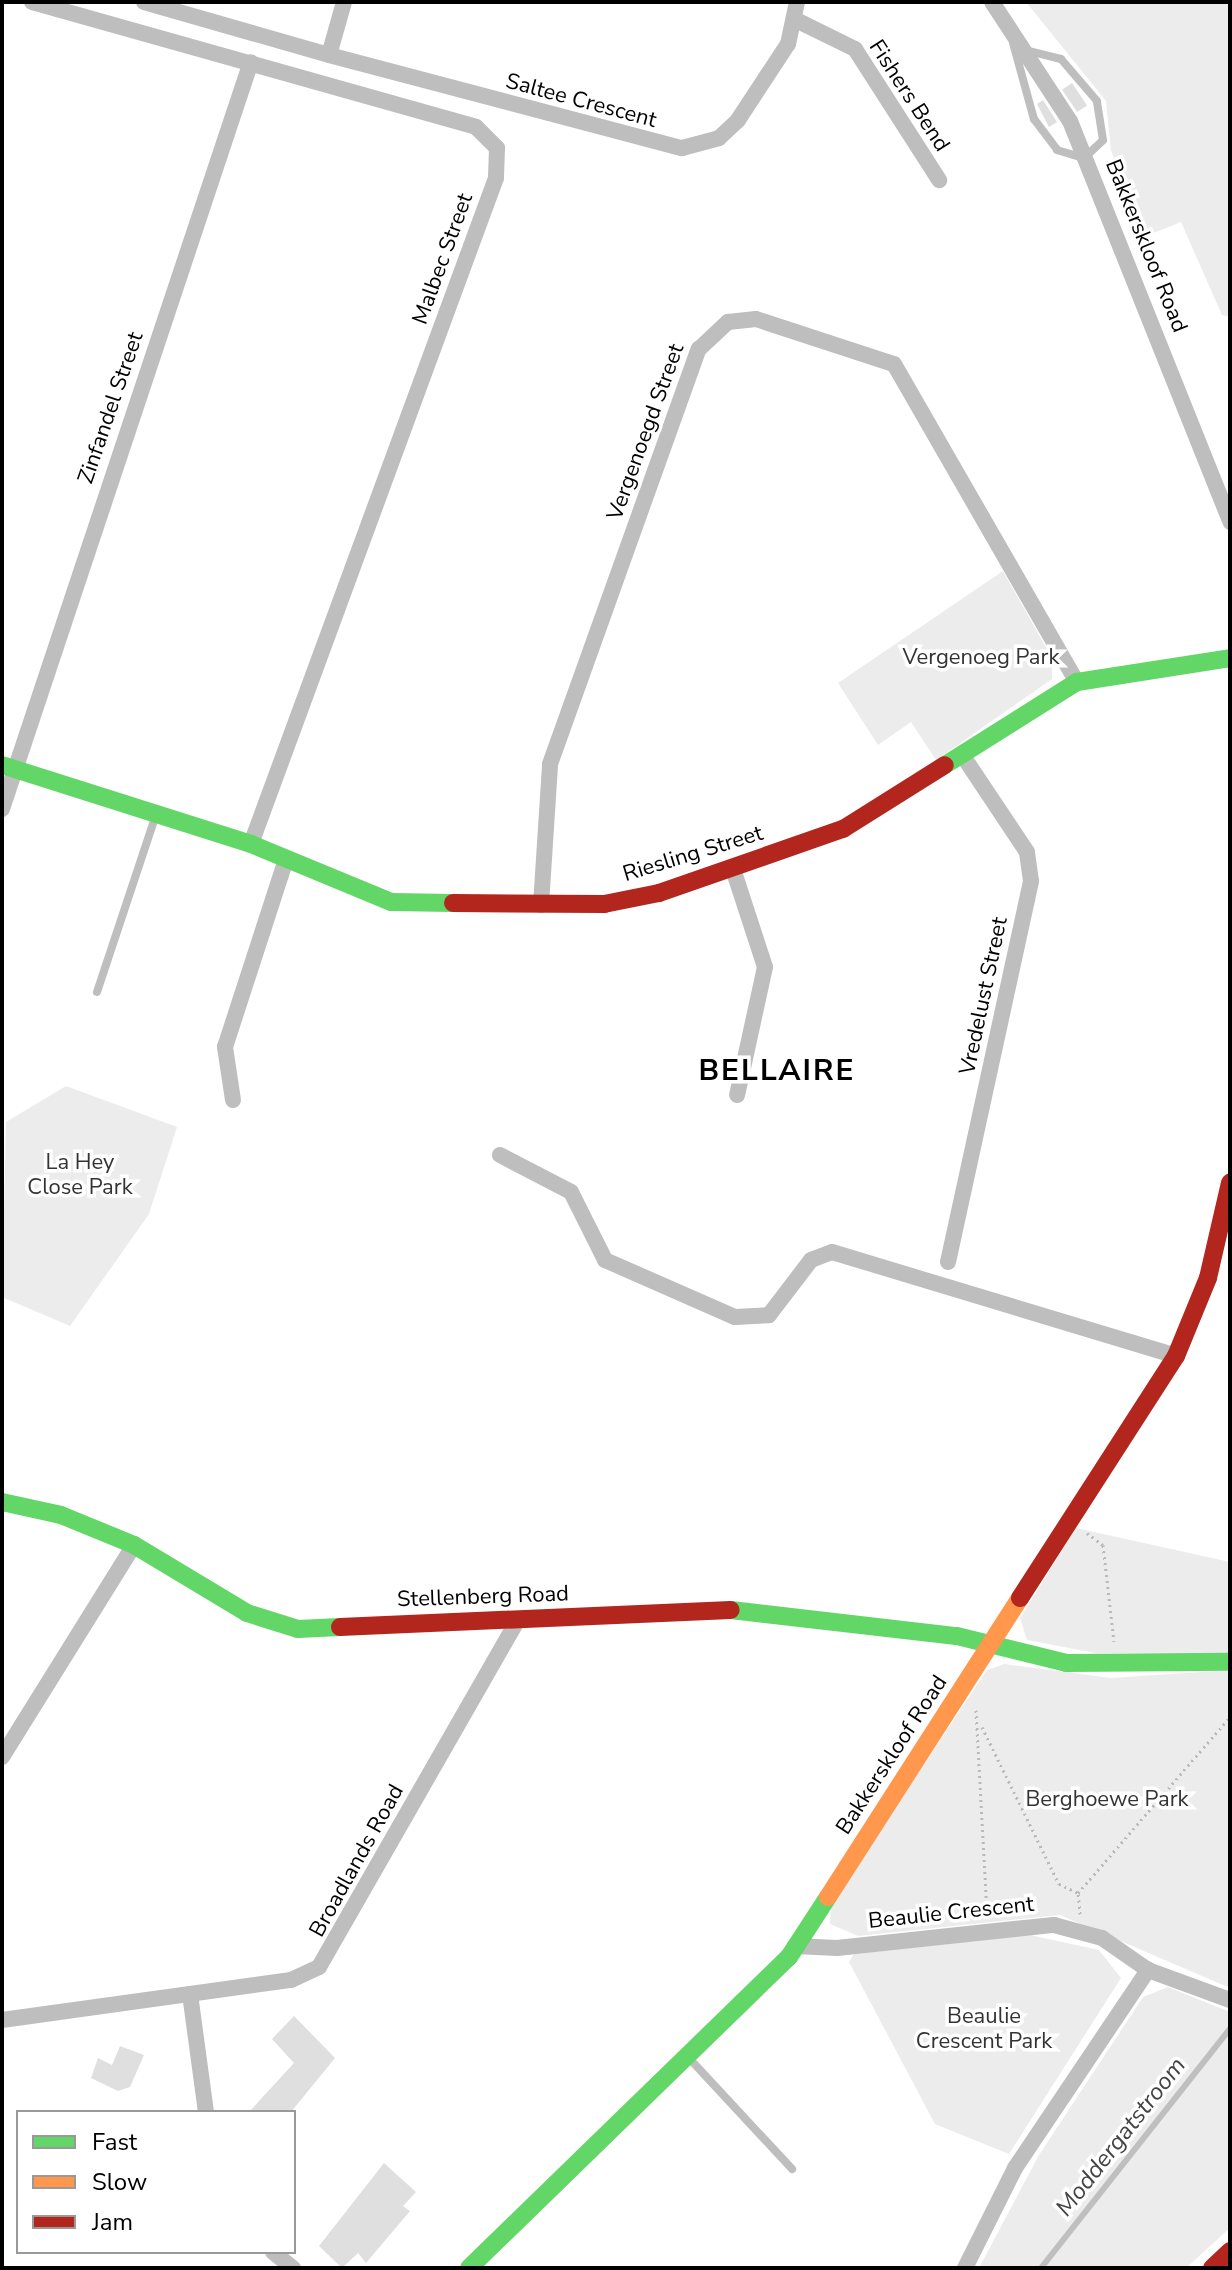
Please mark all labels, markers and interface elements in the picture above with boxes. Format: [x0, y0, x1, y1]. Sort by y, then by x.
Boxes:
street label: Fishers Bend [863, 35, 955, 157]
street label: Saltee Crescent [503, 68, 659, 134]
street label: Bakkerskloof Road [1099, 156, 1193, 336]
street label: Malbec Street [407, 190, 479, 328]
street label: Zinfandel Street [73, 329, 149, 487]
street label: Vergenoegd Street [602, 340, 690, 524]
park label: Vergenoeg Park [903, 645, 1059, 671]
street label: Riesling Street [620, 820, 766, 888]
street label: Vredelust Street [954, 915, 1014, 1077]
district label: BELLAIRE [698, 1053, 856, 1089]
park label: La Hey Close Park [27, 1149, 133, 1200]
street label: Stellenberg Road [397, 1581, 569, 1613]
street label: Bakkerskloof Road [831, 1671, 953, 1839]
street label: Broadlands Road [304, 1780, 410, 1942]
park label: Berghoewe Park [1025, 1787, 1189, 1813]
street label: Beaulie Crescent [867, 1891, 1035, 1935]
park label: Beaulie Crescent Park [916, 2003, 1052, 2054]
water label: Moddergatstroom [1050, 2052, 1192, 2222]
legend [16, 2110, 296, 2254]
text: Fast [92, 2126, 137, 2158]
text: Slow [92, 2166, 147, 2198]
text: Jam [92, 2206, 133, 2238]

